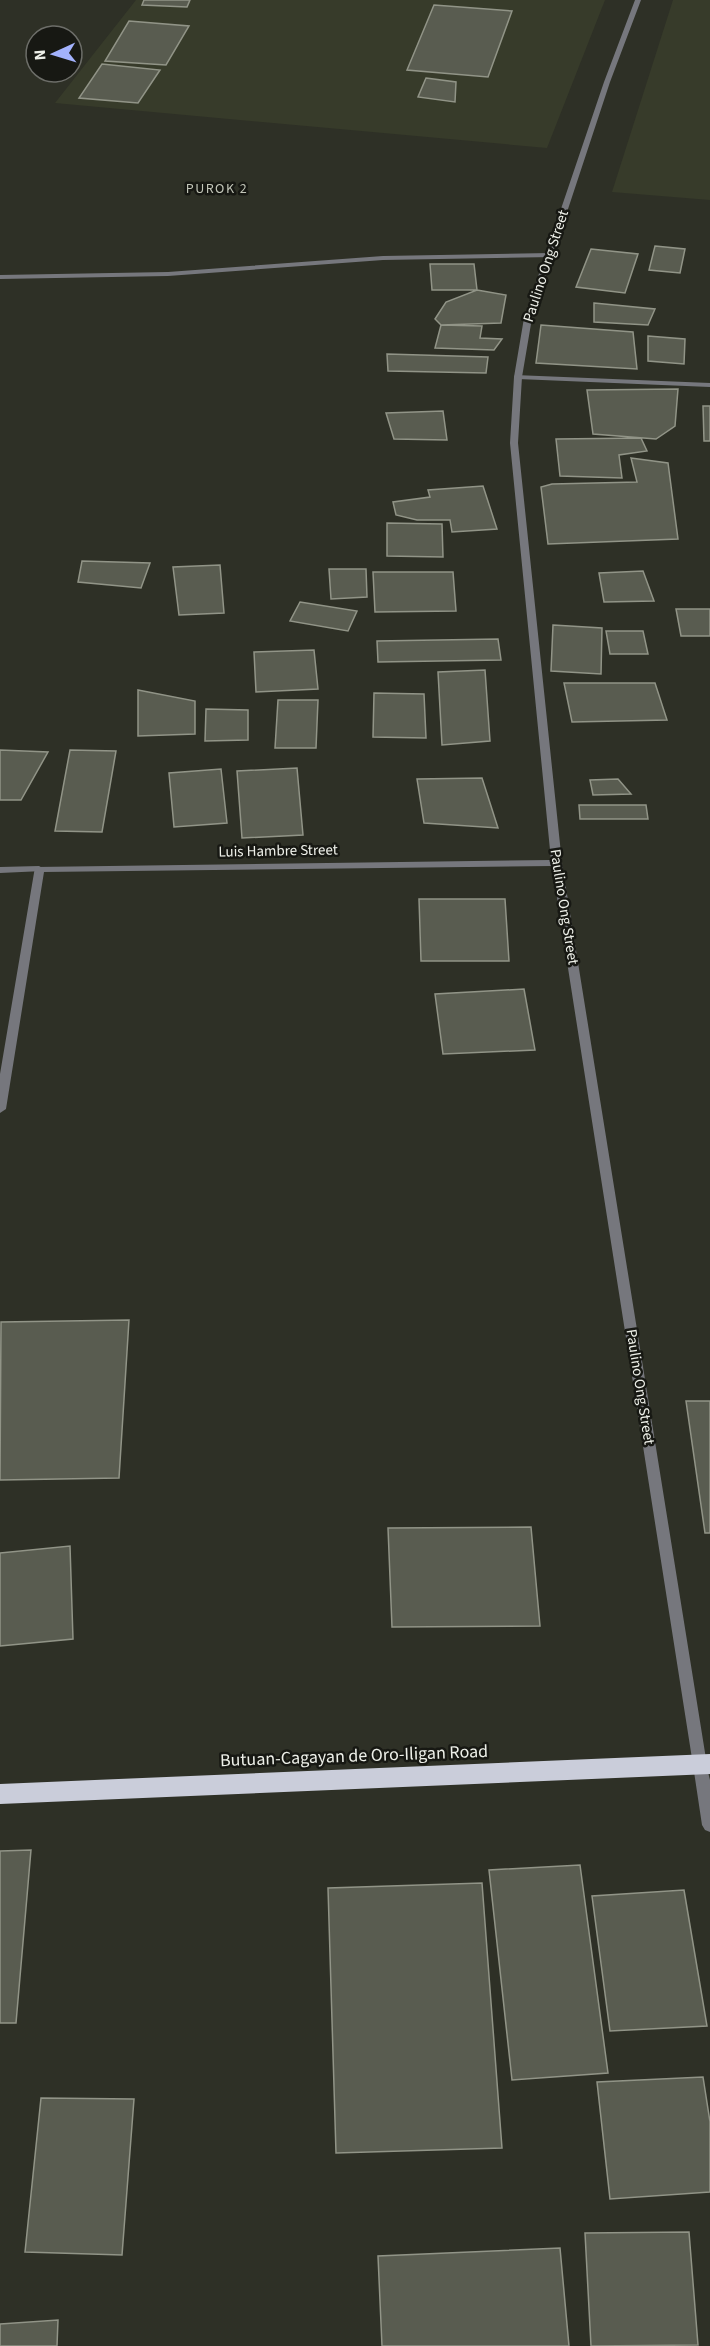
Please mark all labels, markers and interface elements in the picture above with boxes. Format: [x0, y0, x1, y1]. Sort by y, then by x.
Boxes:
north arrow [24, 24, 84, 84]
text: N [29, 49, 51, 61]
district label: PUROK 2 [186, 179, 248, 199]
street label: Paulino Ong Street [518, 207, 574, 325]
street label: Luis Hambre Street [218, 839, 338, 863]
street label: Paulino Ong Street [544, 848, 584, 966]
street label: Paulino Ong Street [620, 1328, 660, 1446]
street label: Butuan-Cagayan de Oro-Iligan Road [220, 1739, 488, 1773]

